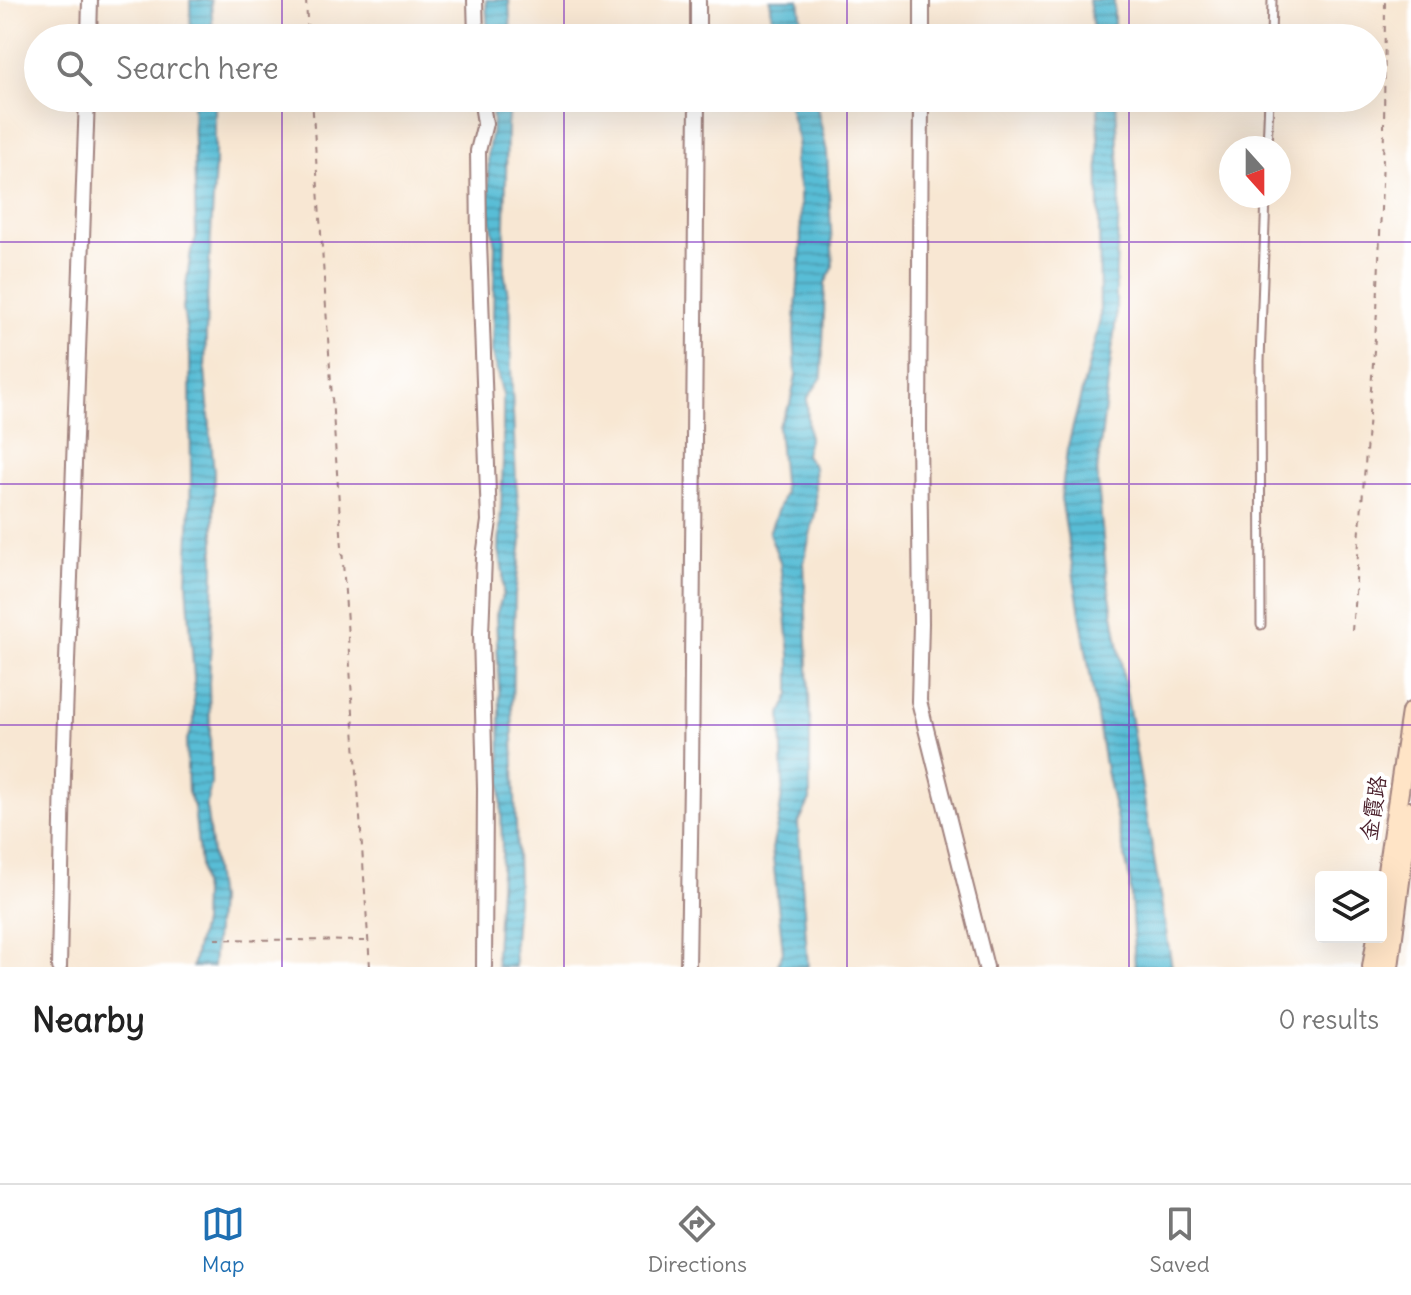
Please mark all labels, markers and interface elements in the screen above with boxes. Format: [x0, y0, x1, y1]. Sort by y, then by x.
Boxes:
search box [24, 24, 1387, 112]
icon: search [52, 46, 96, 90]
text: Search here [116, 49, 279, 87]
north arrow [1219, 136, 1291, 208]
street label: 金霞路 [1354, 773, 1392, 843]
map controls [1315, 871, 1387, 943]
button: layers [1315, 871, 1387, 943]
text: Nearby [32, 998, 145, 1041]
text: 0 results [1278, 1003, 1379, 1036]
tab: Map [201, 1202, 245, 1278]
tab: Directions [648, 1202, 747, 1278]
tab: Saved [1149, 1202, 1210, 1278]

